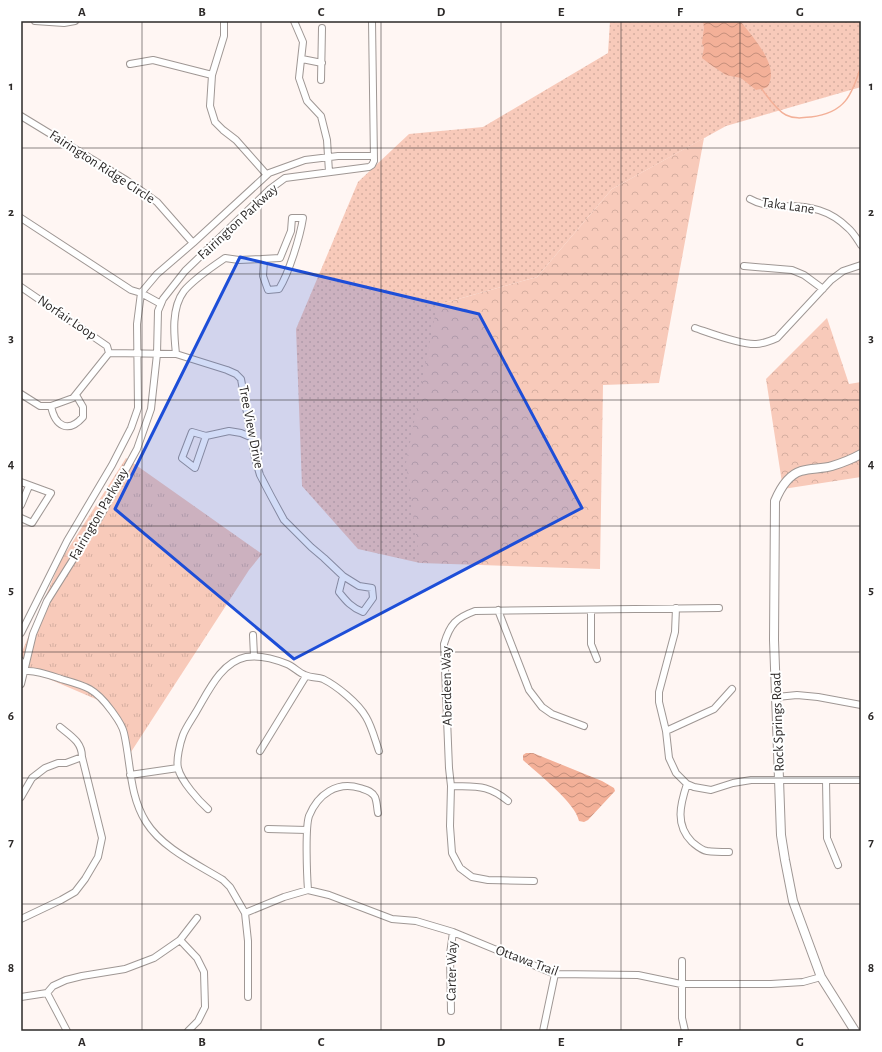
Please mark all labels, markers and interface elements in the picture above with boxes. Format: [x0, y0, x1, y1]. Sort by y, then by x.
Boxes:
text: A [78, 6, 86, 19]
text: B [198, 6, 206, 19]
text: C [318, 6, 325, 19]
text: D [437, 6, 446, 19]
text: E [558, 6, 565, 19]
text: F [677, 6, 684, 19]
text: G [796, 6, 804, 19]
text: 1 [9, 80, 13, 93]
text: 1 [869, 80, 873, 93]
street label: Fairington Ridge Circle [47, 128, 157, 206]
street label: Fairington Parkway [195, 182, 281, 262]
street label: Taka Lane [761, 195, 815, 217]
text: 2 [8, 206, 14, 219]
text: 2 [868, 206, 874, 219]
street label: Norfair Loop [35, 293, 99, 343]
text: 3 [8, 332, 14, 345]
text: 3 [868, 332, 874, 345]
street label: Tree View Drive [236, 384, 266, 470]
text: 4 [8, 458, 15, 471]
text: 4 [868, 458, 875, 471]
street label: Fairington Parkway [67, 466, 131, 562]
text: 5 [8, 584, 14, 597]
text: 5 [868, 584, 874, 597]
street label: Aberdeen Way [439, 646, 455, 726]
street label: Rock Springs Road [769, 672, 787, 772]
text: 6 [8, 710, 14, 723]
text: 6 [868, 710, 874, 723]
text: 7 [8, 836, 14, 849]
text: 7 [868, 836, 874, 849]
street label: Carter Way [444, 941, 460, 1001]
street label: Ottawa Trail [494, 943, 560, 979]
text: 8 [8, 962, 14, 975]
text: 8 [868, 962, 874, 975]
text: A [78, 1036, 86, 1049]
text: B [198, 1036, 206, 1049]
text: C [318, 1036, 325, 1049]
text: D [437, 1036, 446, 1049]
text: E [558, 1036, 565, 1049]
text: F [677, 1036, 684, 1049]
text: G [796, 1036, 804, 1049]

